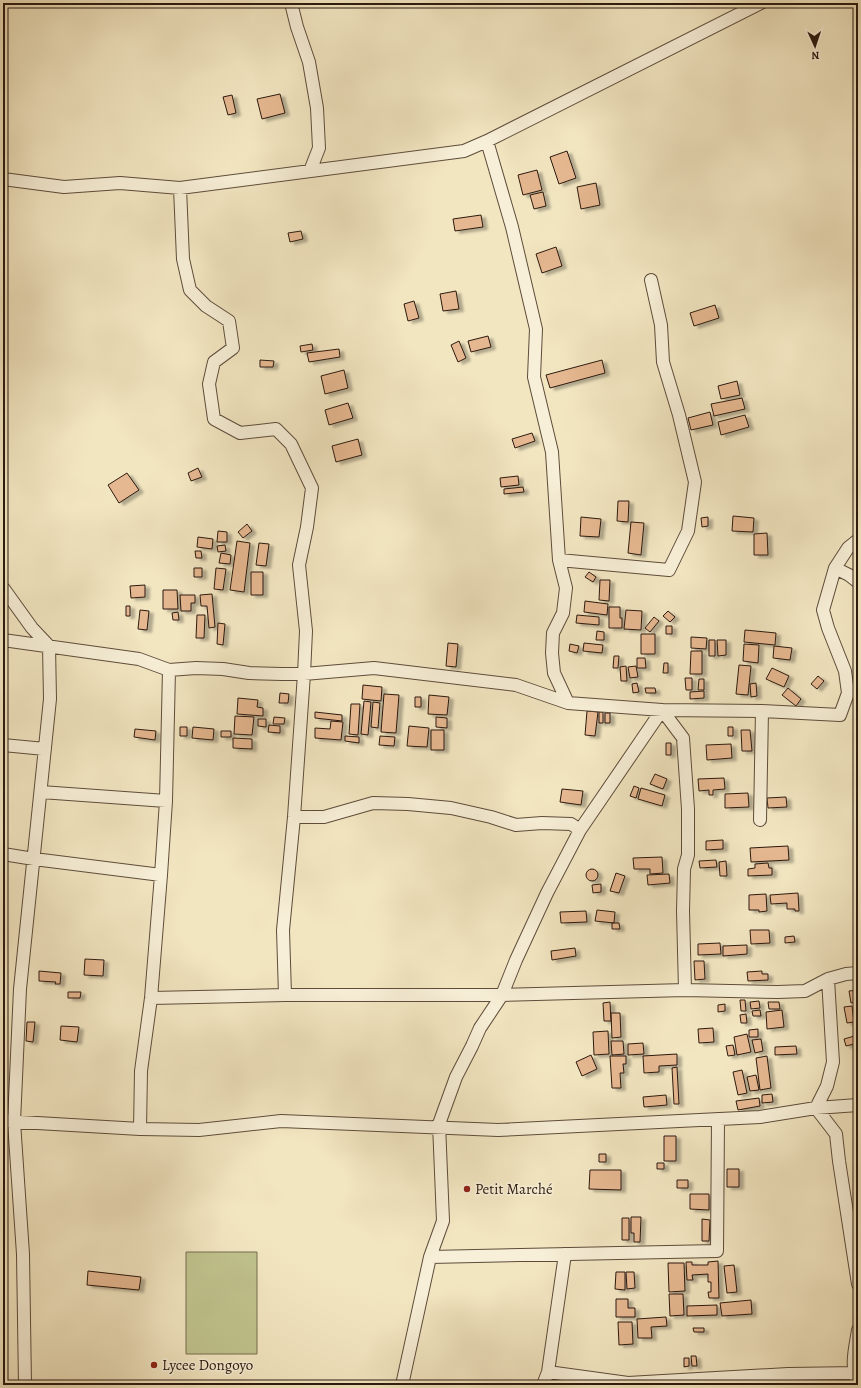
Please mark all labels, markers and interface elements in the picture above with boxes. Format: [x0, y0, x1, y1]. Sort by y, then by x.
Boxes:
north arrow [795, 26, 835, 66]
text: N [811, 48, 820, 63]
place label: Petit Marché [475, 1179, 553, 1199]
marker: Petit Marché [462, 1184, 472, 1194]
place label: Lycee Dongoyo [162, 1355, 253, 1375]
marker: Lycee Dongoyo [149, 1360, 159, 1370]

